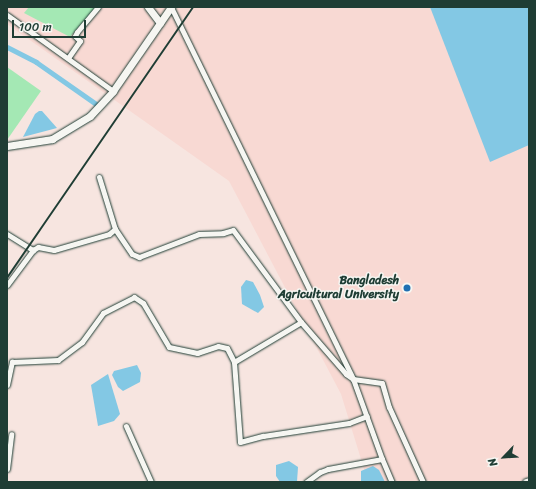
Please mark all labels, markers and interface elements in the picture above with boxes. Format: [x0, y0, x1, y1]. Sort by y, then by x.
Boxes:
scale bar [14, 12, 88, 38]
text: 100 m [19, 16, 52, 38]
place label: Bangladesh Agricultural University [277, 274, 399, 302]
marker: Bangladesh Agricultural University [402, 283, 412, 293]
north arrow [484, 437, 524, 477]
text: N [482, 455, 503, 470]

